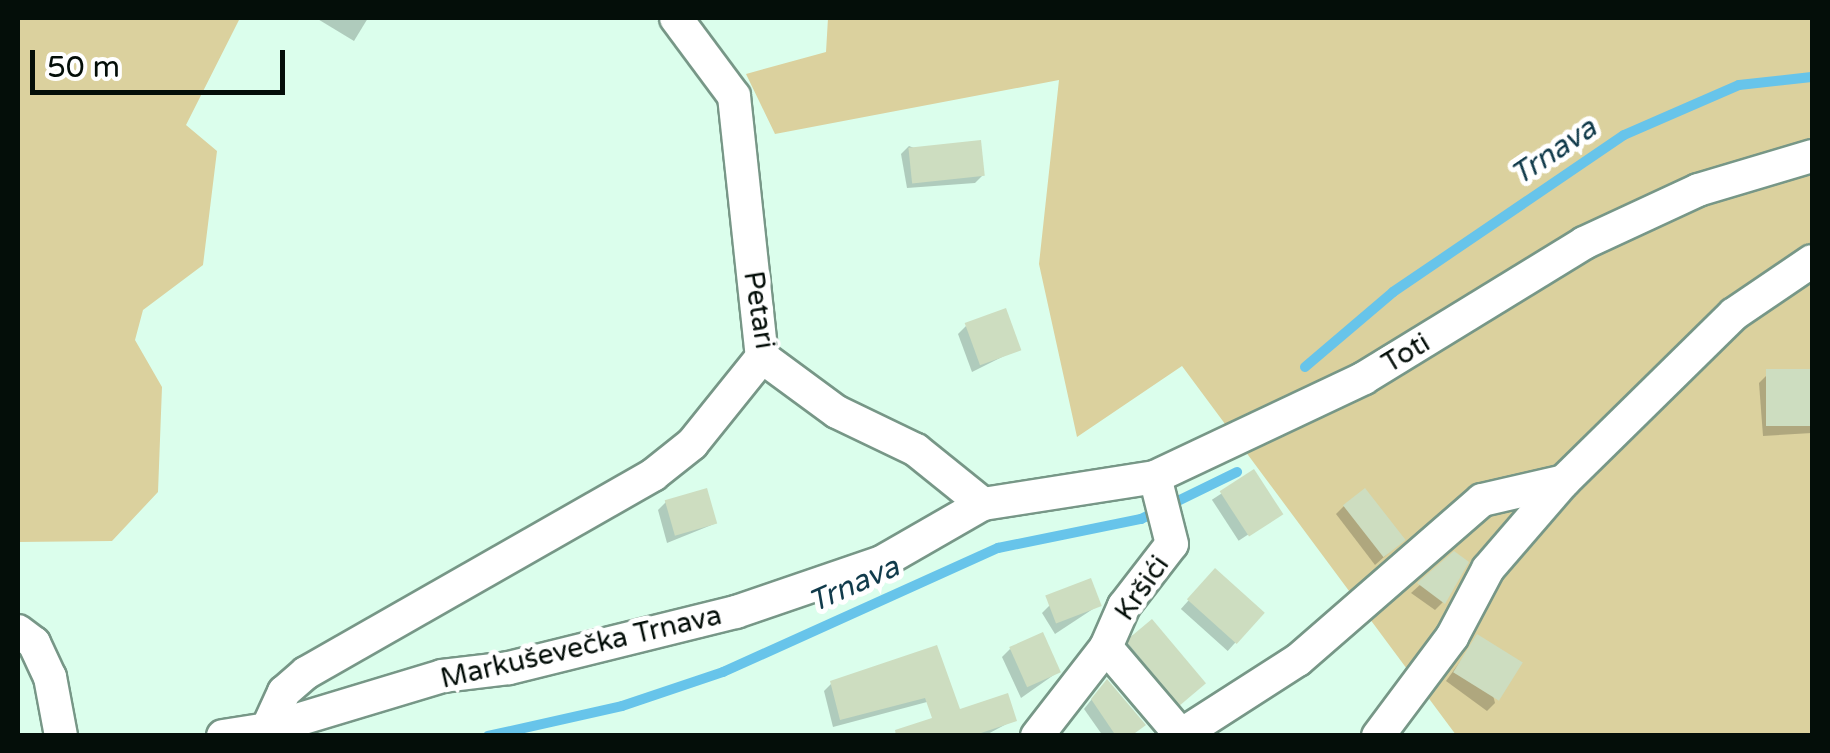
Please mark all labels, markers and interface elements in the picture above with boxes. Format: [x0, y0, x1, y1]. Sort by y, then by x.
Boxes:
scale bar [35, 30, 290, 92]
text: 50 m [47, 49, 120, 86]
water label: Trnava [1504, 110, 1604, 194]
street label: Petari [736, 269, 782, 351]
street label: Toti [1376, 326, 1436, 380]
water label: Trnava [803, 549, 905, 621]
street label: Kršići [1108, 549, 1176, 627]
street label: Markuševečka Trnava [437, 598, 725, 696]

